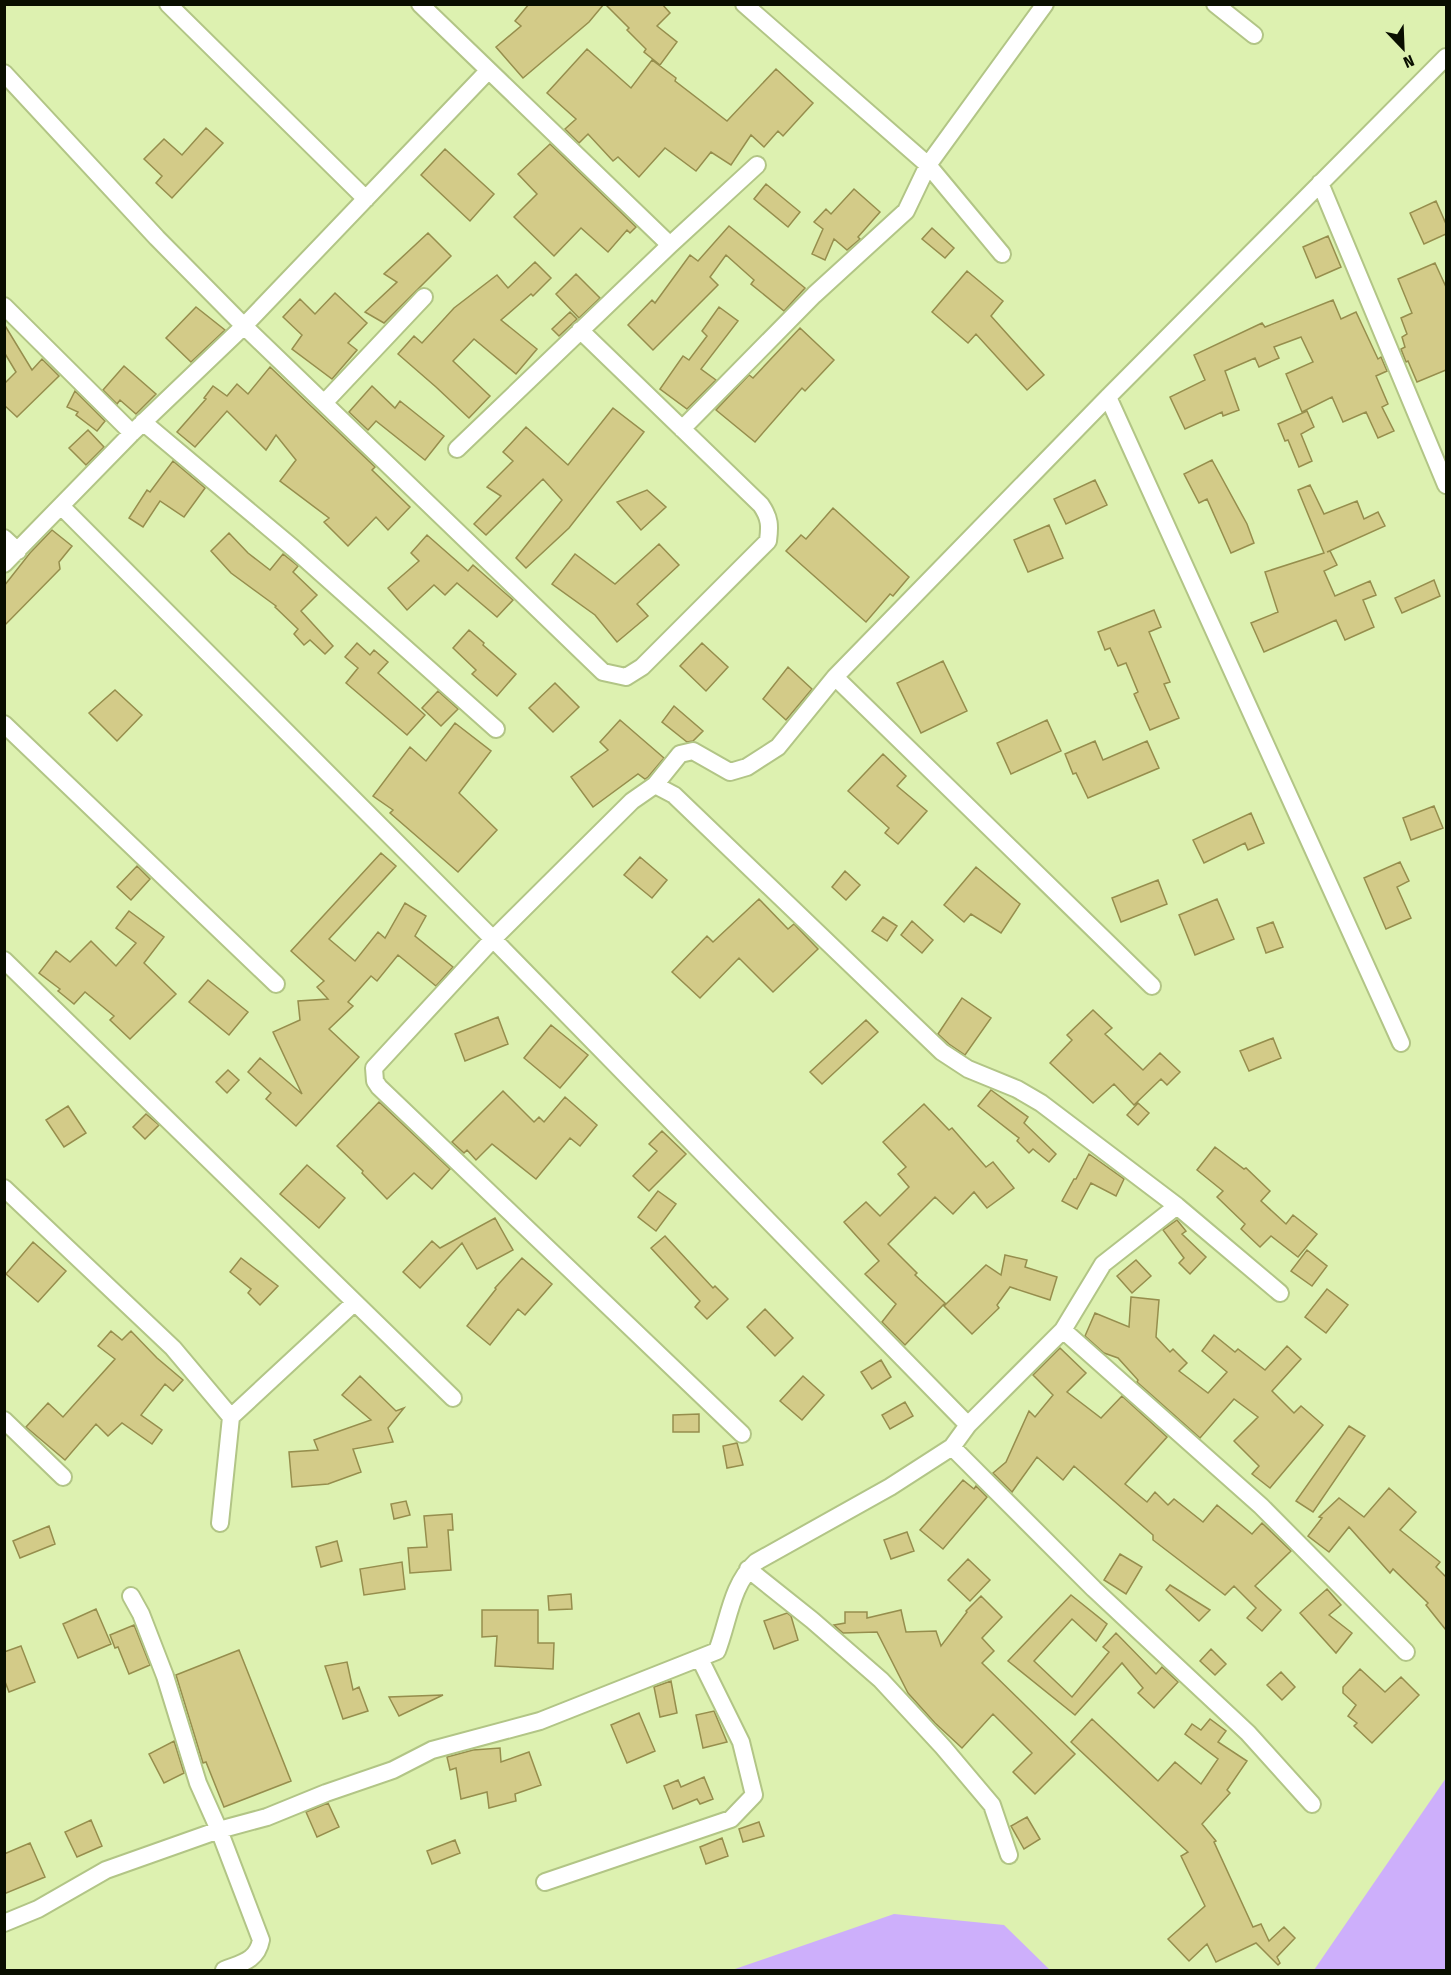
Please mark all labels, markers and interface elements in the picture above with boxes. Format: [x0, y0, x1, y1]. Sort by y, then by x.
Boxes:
north arrow [1373, 18, 1433, 78]
text: N [1401, 51, 1417, 72]

